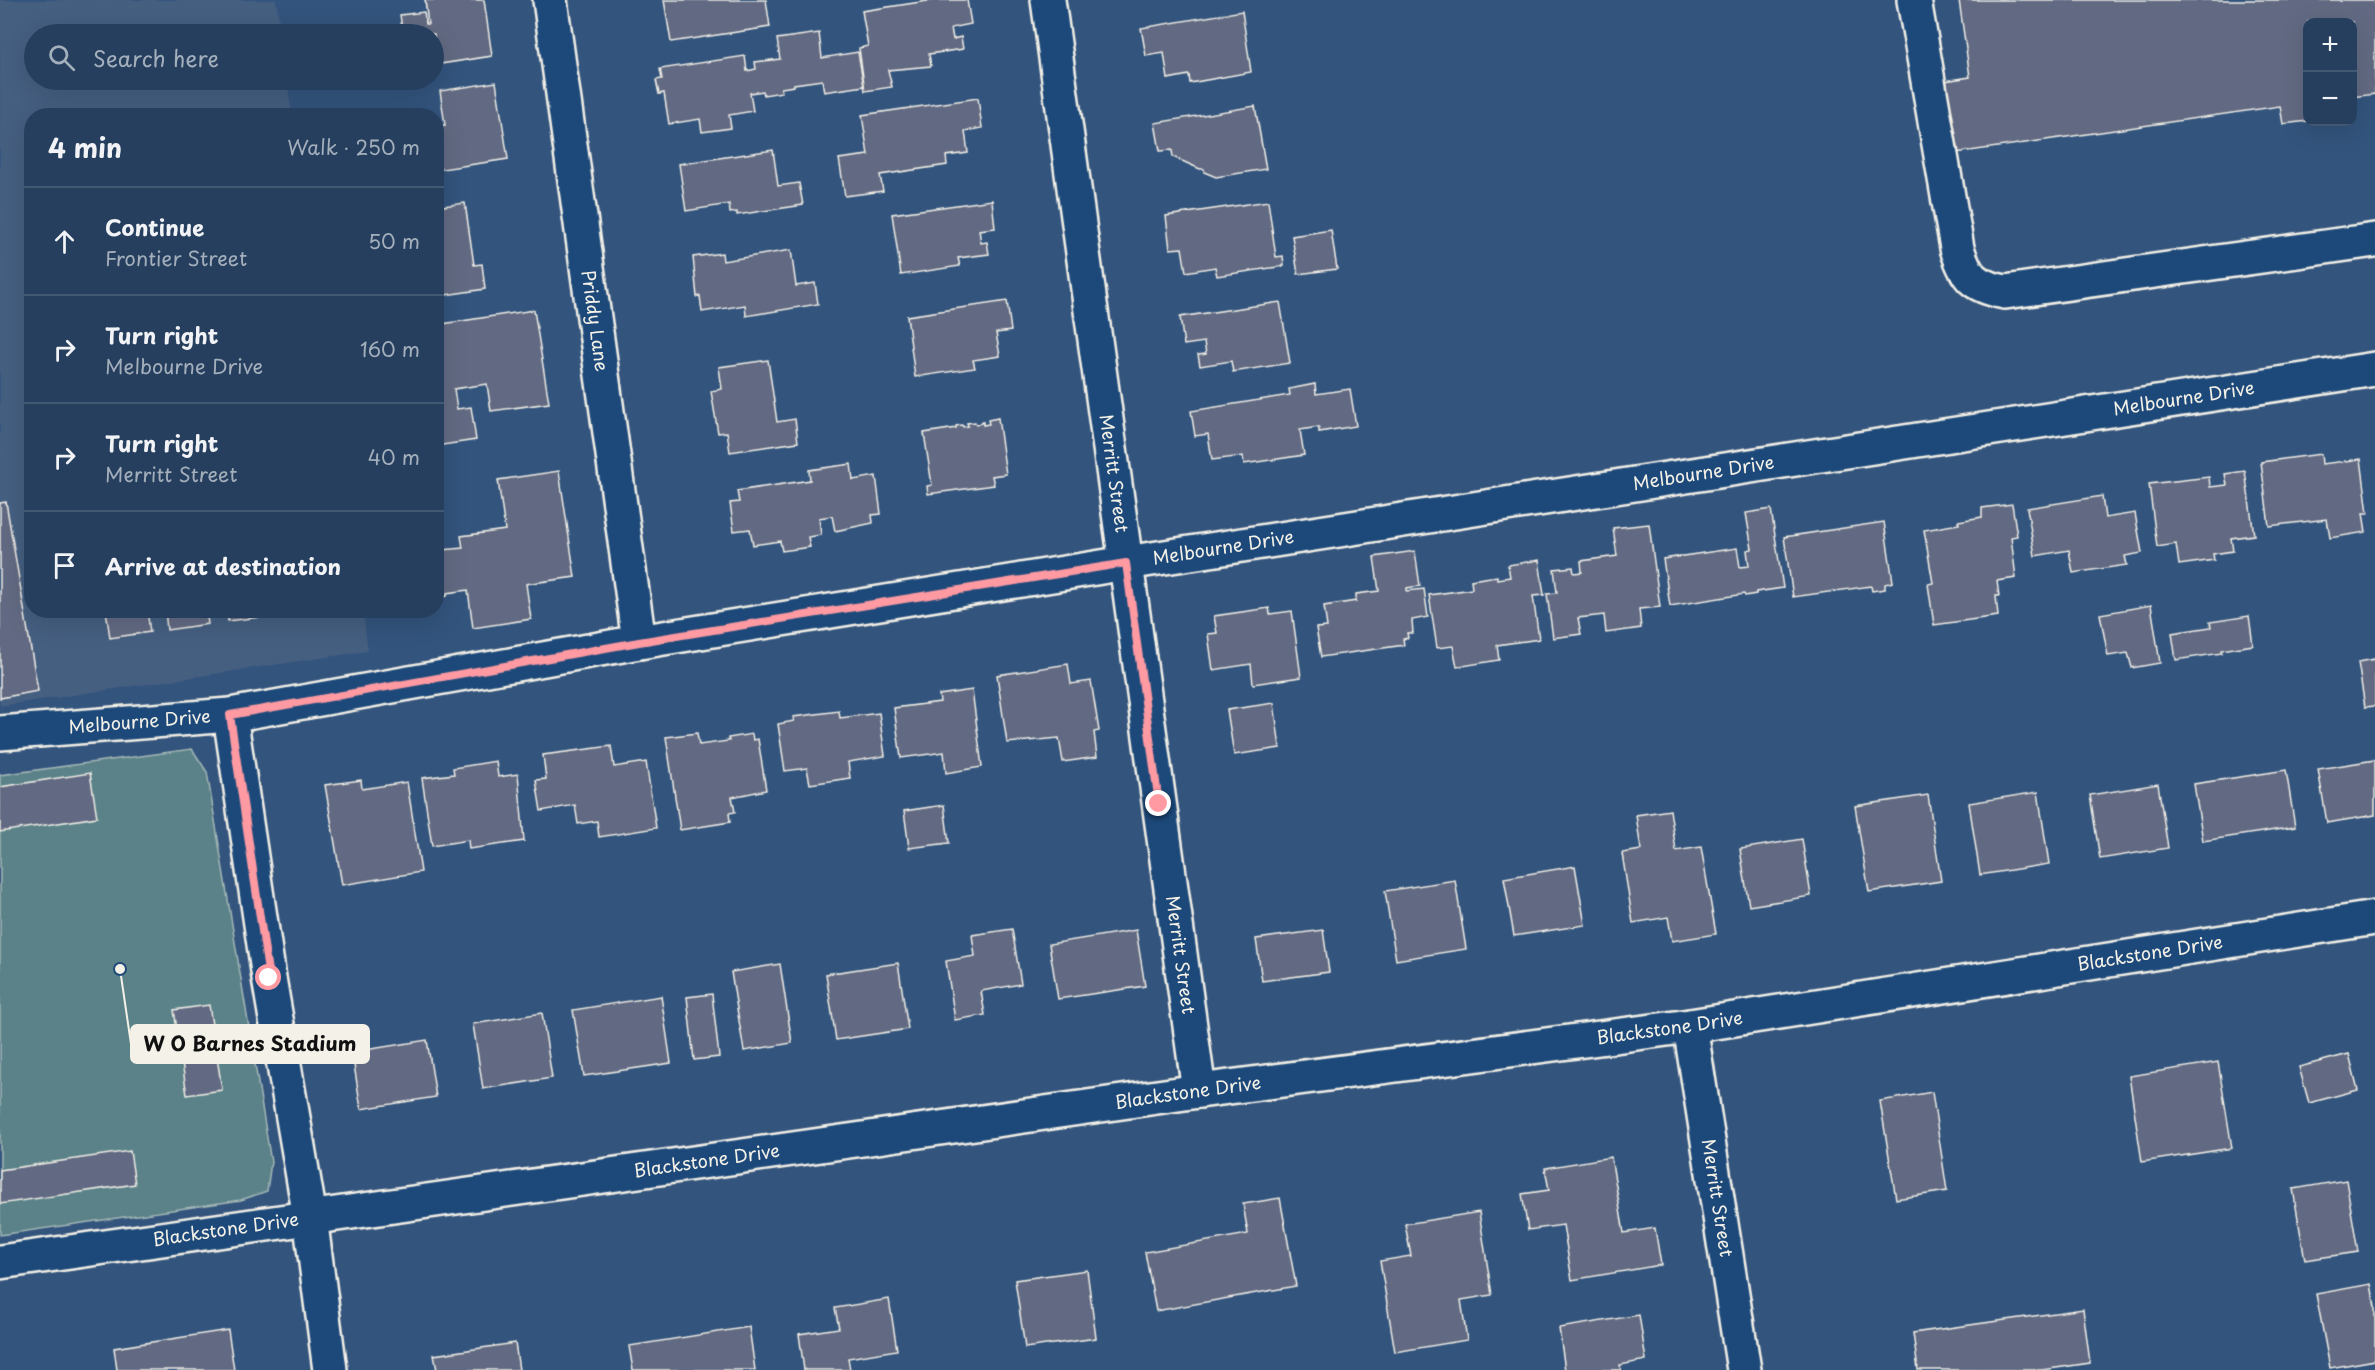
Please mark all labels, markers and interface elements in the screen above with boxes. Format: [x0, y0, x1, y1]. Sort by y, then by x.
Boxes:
map controls [2303, 18, 2357, 126]
button: + [2303, 18, 2357, 72]
search box [24, 24, 444, 90]
icon: search [45, 41, 78, 74]
text: Search here [93, 41, 219, 74]
button: − [2303, 72, 2357, 126]
text: 4 min [48, 128, 122, 167]
text: Walk · 250 m [287, 132, 420, 162]
text: Continue [105, 210, 204, 243]
icon: ahead [48, 225, 81, 258]
text: 50 m [368, 226, 420, 256]
text: Frontier Street [105, 243, 247, 273]
street label: Priddy Lane [576, 268, 616, 373]
text: Turn right [105, 318, 218, 351]
icon: right [48, 333, 81, 366]
text: 160 m [360, 334, 420, 364]
text: Melbourne Drive [105, 351, 263, 381]
street label: Melbourne Drive [2111, 373, 2256, 421]
street label: Merritt Street [1093, 412, 1137, 534]
text: Turn right [105, 426, 218, 459]
icon: right [48, 441, 81, 474]
text: 40 m [368, 442, 420, 472]
street label: Melbourne Drive [1631, 448, 1776, 496]
text: Merritt Street [105, 459, 237, 489]
street label: Melbourne Drive [1151, 522, 1296, 571]
icon: arrive [48, 549, 81, 582]
text: Arrive at destination [105, 549, 341, 582]
street label: Melbourne Drive [67, 702, 212, 740]
route end [1145, 790, 1171, 816]
street label: Merritt Street [1160, 894, 1203, 1016]
street label: Blackstone Drive [2075, 927, 2224, 977]
route start [255, 964, 281, 990]
street label: Blackstone Drive [1595, 1003, 1744, 1050]
callout: W O Barnes Stadium [131, 1025, 369, 1063]
text: W O Barnes Stadium [144, 1028, 356, 1058]
street label: Blackstone Drive [1113, 1068, 1262, 1115]
street label: Blackstone Drive [632, 1136, 781, 1183]
street label: Merritt Street [1696, 1137, 1741, 1259]
street label: Blackstone Drive [151, 1205, 300, 1252]

